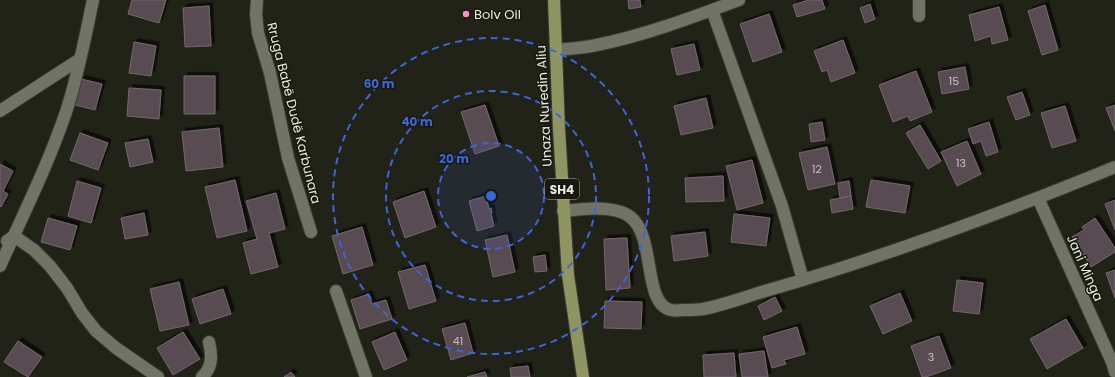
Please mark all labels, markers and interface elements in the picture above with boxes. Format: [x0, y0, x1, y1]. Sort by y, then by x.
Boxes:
place label: Bolv Oil [474, 5, 521, 24]
marker: Bolv Oil [461, 9, 471, 19]
street label: Rruga Babë Dudë Karbunara [262, 20, 326, 206]
street label: Unaza Nuredin Aliu [531, 45, 557, 167]
house number: 15 [949, 73, 959, 89]
text: 60 m [364, 75, 395, 92]
text: 40 m [401, 113, 433, 130]
text: 20 m [439, 150, 469, 167]
house number: 13 [956, 155, 966, 171]
house number: 12 [812, 161, 822, 177]
road number: SH4 [545, 179, 579, 199]
centre of rings [484, 189, 498, 203]
street label: Jani Minga [1062, 232, 1108, 304]
house number: 41 [453, 333, 463, 349]
house number: 3 [928, 349, 934, 365]

